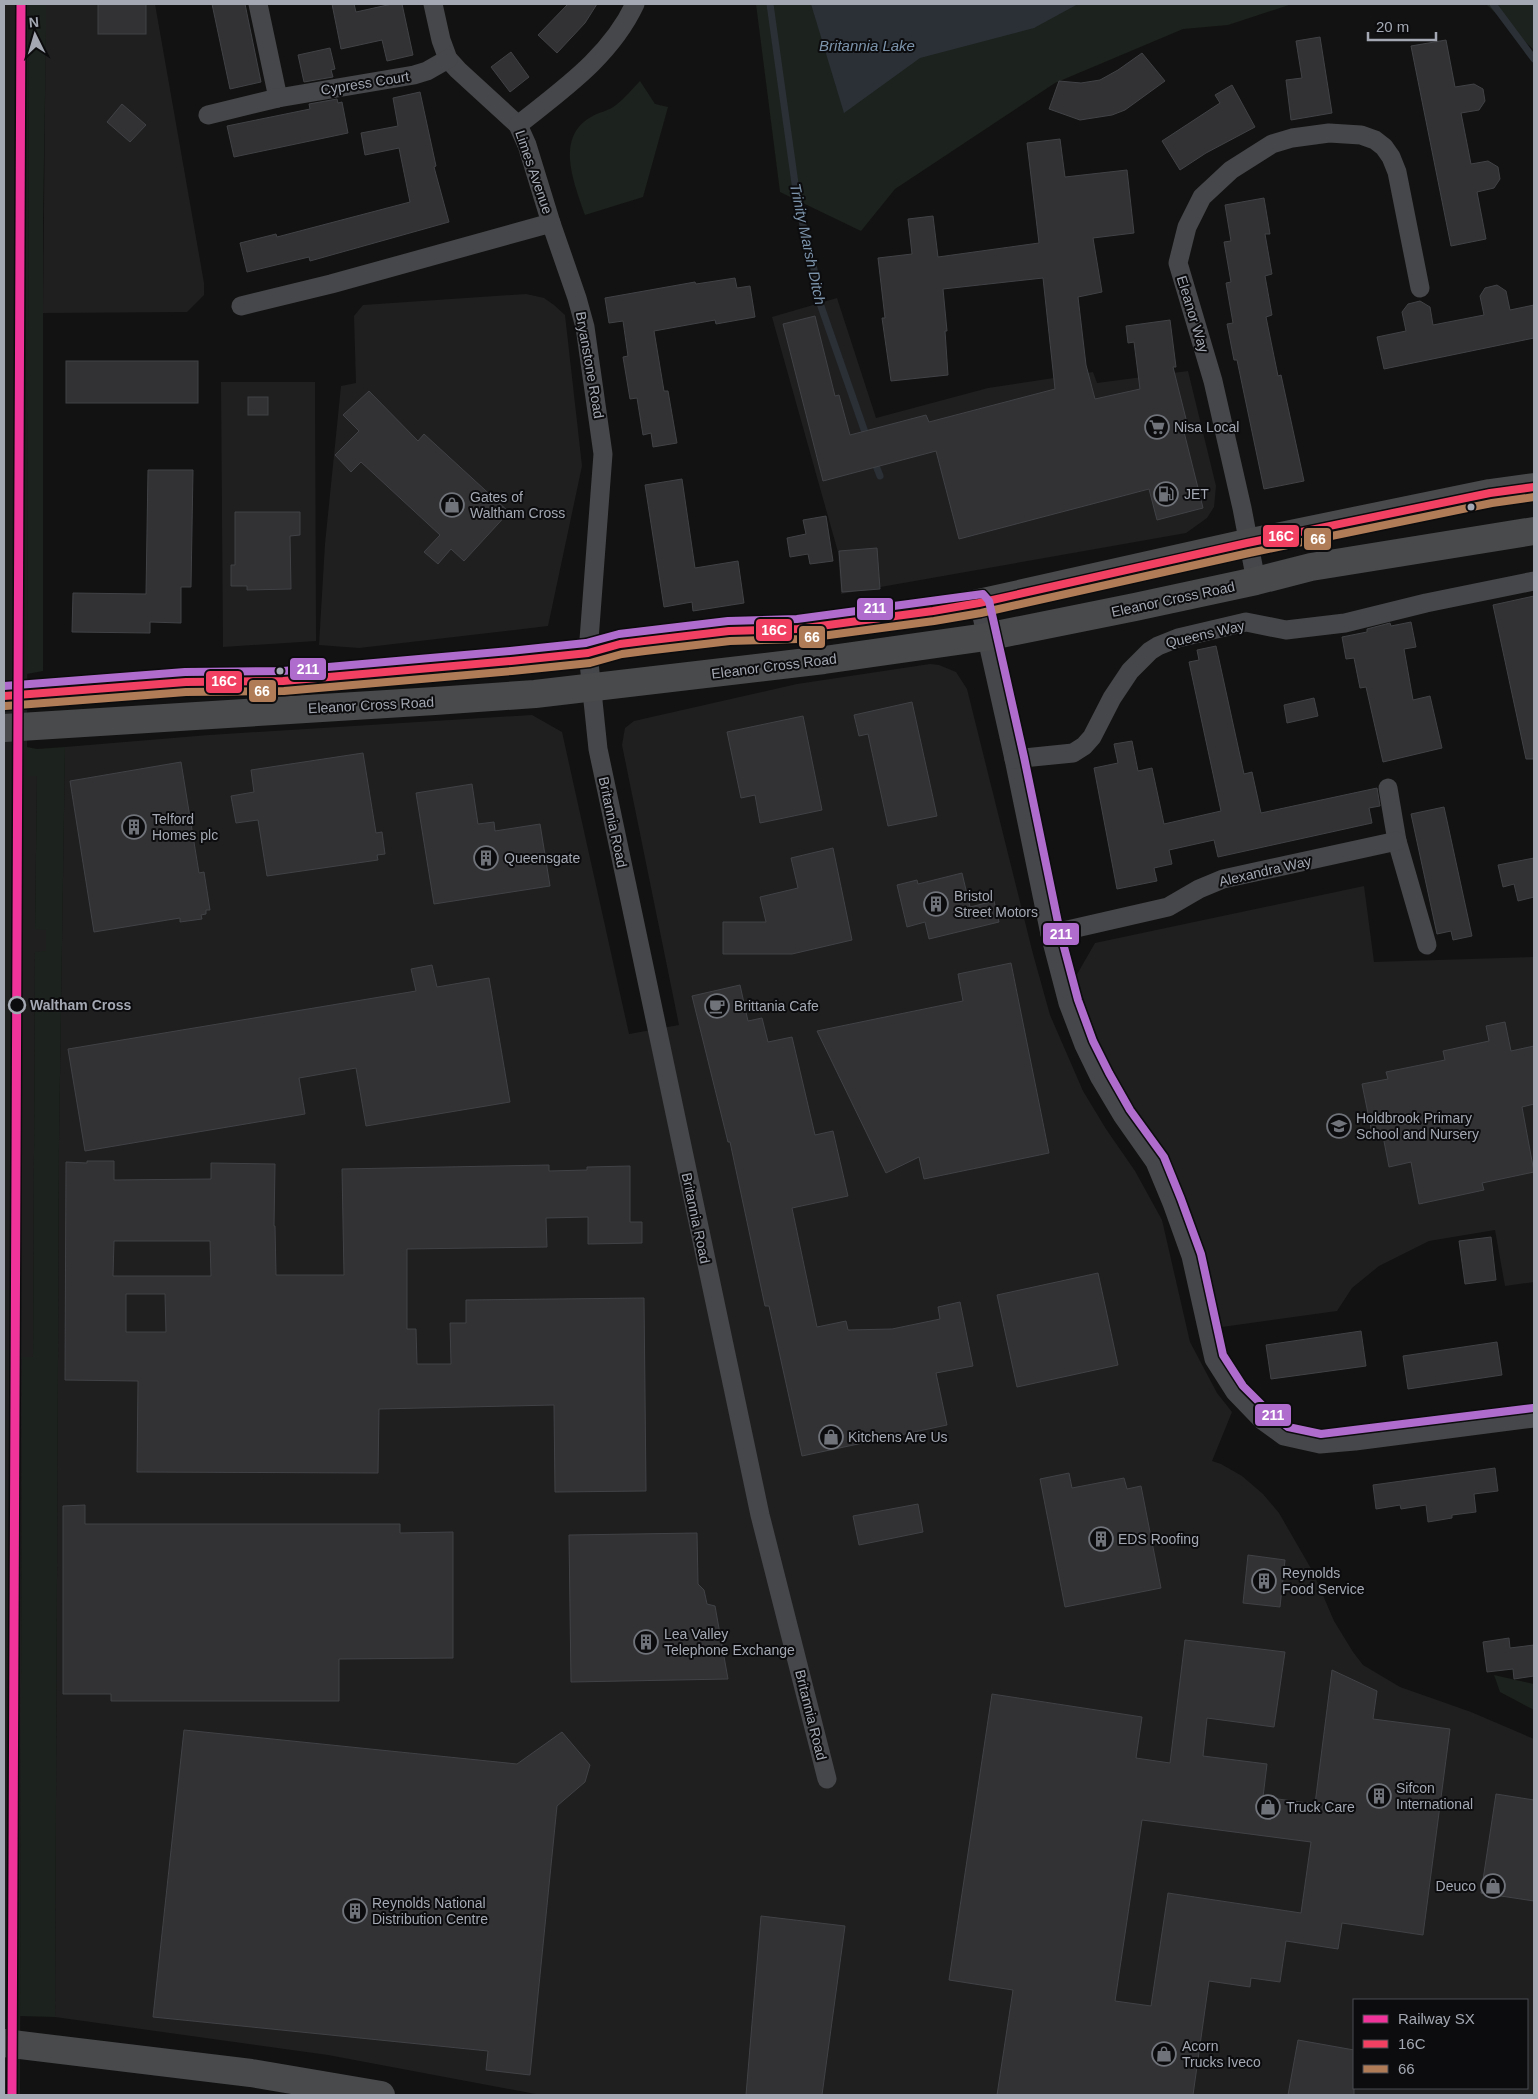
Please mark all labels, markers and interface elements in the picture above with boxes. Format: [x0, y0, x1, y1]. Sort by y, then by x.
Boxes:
north arrow [10, 10, 60, 60]
scale bar [1368, 10, 1436, 42]
text: N [28, 14, 40, 30]
text: 20 m [1376, 18, 1409, 35]
water label: Britannia Lake [819, 37, 915, 54]
street label: Cypress Court [320, 68, 411, 98]
street label: Limes Avenue [512, 128, 556, 216]
water label: Trinity Marsh Ditch [787, 182, 829, 306]
street label: Eleanor Way [1174, 274, 1212, 354]
street label: Bryanstone Road [573, 310, 607, 420]
supermarket icon: Nisa Local [1144, 414, 1170, 440]
place label: Nisa Local [1174, 419, 1239, 435]
fuel station icon: JET [1153, 481, 1179, 507]
place label: JET [1184, 486, 1209, 502]
place label: Gates of Waltham Cross [470, 489, 565, 521]
shop icon: Gates of Waltham Cross [439, 492, 465, 518]
unlabelled marker [1466, 502, 1476, 512]
line badge: 16C [1262, 524, 1300, 548]
line badge: 66 [1303, 527, 1332, 551]
text: 16C [1268, 528, 1294, 544]
text: 66 [1310, 531, 1326, 547]
street label: Eleanor Cross Road [1110, 578, 1236, 620]
line badge: 211 [856, 597, 894, 621]
text: 211 [864, 600, 887, 616]
street label: Queens Way [1164, 617, 1246, 651]
line badge: 16C [755, 618, 793, 642]
text: 16C [761, 622, 787, 638]
line badge: 66 [798, 625, 826, 649]
text: 66 [804, 629, 820, 645]
street label: Eleanor Cross Road [710, 650, 838, 682]
line badge: 211 [289, 657, 327, 681]
text: 211 [297, 661, 320, 677]
unlabelled marker [275, 666, 285, 676]
line badge: 16C [205, 670, 243, 694]
text: 16C [211, 673, 237, 689]
line badge: 66 [248, 679, 277, 703]
text: 66 [254, 683, 270, 699]
street label: Eleanor Cross Road [308, 694, 434, 716]
street label: Britannia Road [596, 775, 630, 869]
place label: Telford Homes plc [152, 811, 218, 843]
building icon: Telford Homes plc [121, 814, 147, 840]
building icon: Queensgate [473, 845, 499, 871]
place label: Queensgate [504, 850, 580, 866]
street label: Alexandra Way [1217, 853, 1313, 889]
place label: Bristol Street Motors [954, 888, 1038, 920]
building icon: Bristol Street Motors [923, 891, 949, 917]
line badge: 211 [1042, 922, 1080, 946]
text: 211 [1050, 926, 1073, 942]
cafe icon: Brittania Cafe [704, 993, 730, 1019]
marker: Waltham Cross [8, 996, 26, 1014]
place label: Waltham Cross [30, 997, 132, 1013]
place label: Brittania Cafe [734, 998, 819, 1014]
place label: Holdbrook Primary School and Nursery [1356, 1110, 1479, 1142]
school or university icon: Holdbrook Primary School and Nursery [1326, 1113, 1352, 1139]
street label: Britannia Road [679, 1171, 713, 1265]
line badge: 211 [1254, 1403, 1292, 1427]
text: 211 [1262, 1407, 1285, 1423]
shop icon: Kitchens Are Us [818, 1424, 844, 1450]
place label: Kitchens Are Us [848, 1429, 948, 1445]
building icon: EDS Roofing [1088, 1526, 1114, 1552]
place label: EDS Roofing [1118, 1531, 1199, 1547]
place label: Reynolds Food Service [1282, 1565, 1365, 1597]
building icon: Reynolds Food Service [1251, 1568, 1277, 1594]
place label: Lea Valley Telephone Exchange [664, 1626, 795, 1658]
building icon: Lea Valley Telephone Exchange [633, 1629, 659, 1655]
street label: Britannia Road [792, 1668, 830, 1762]
place label: Sifcon International [1396, 1780, 1473, 1812]
building icon: Sifcon International [1366, 1783, 1392, 1809]
shop icon: Truck Care [1255, 1794, 1281, 1820]
place label: Truck Care [1286, 1799, 1355, 1815]
shop icon: Deuco [1480, 1873, 1506, 1899]
place label: Deuco [1436, 1878, 1476, 1894]
place label: Reynolds National Distribution Centre [372, 1895, 488, 1927]
building icon: Reynolds National Distribution Centre [342, 1898, 368, 1924]
legend [1353, 1999, 1528, 2089]
text: Railway SX [1398, 2010, 1475, 2027]
text: 16C [1398, 2035, 1426, 2052]
place label: Acorn Trucks Iveco [1182, 2038, 1261, 2070]
shop icon: Acorn Trucks Iveco [1151, 2041, 1177, 2067]
text: 66 [1398, 2060, 1415, 2077]

